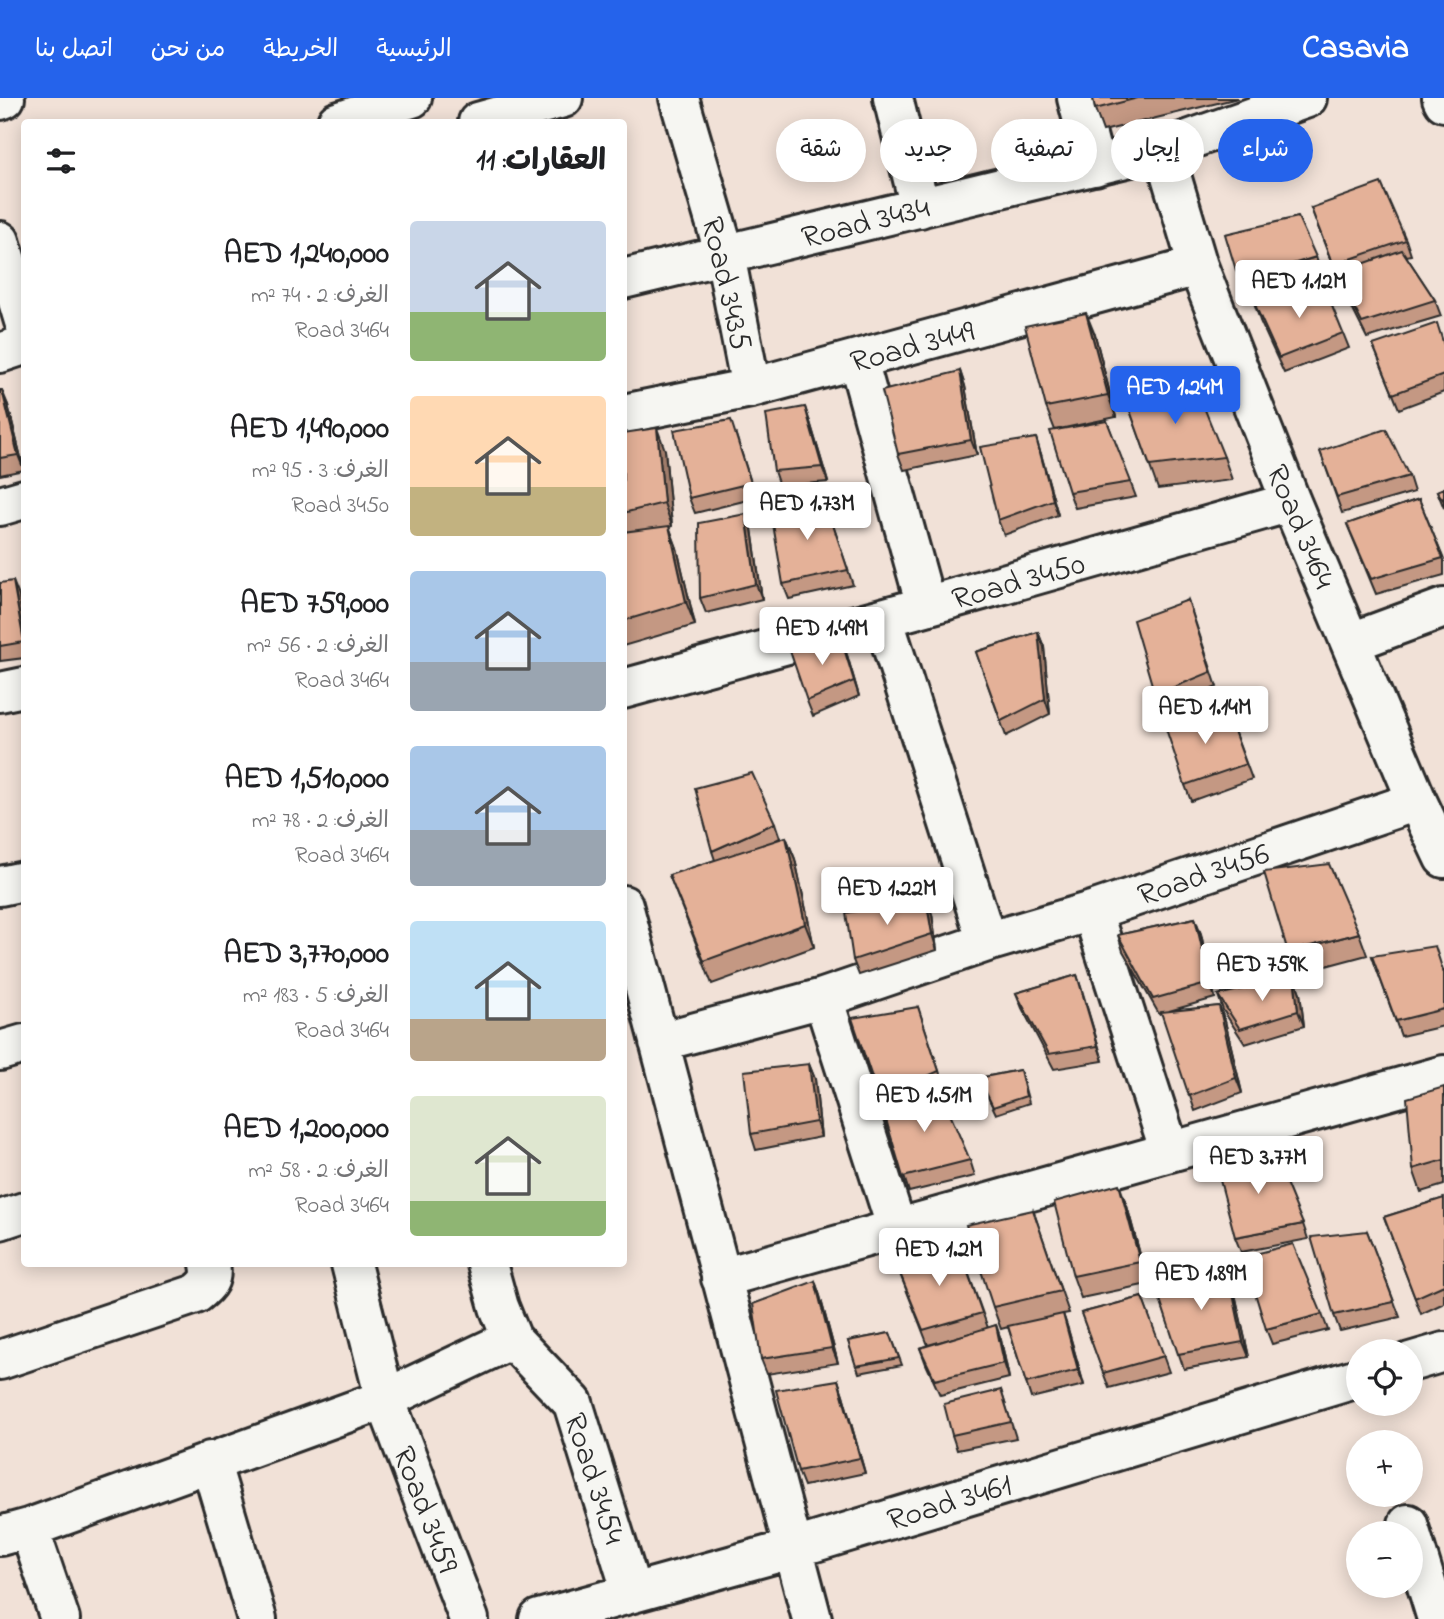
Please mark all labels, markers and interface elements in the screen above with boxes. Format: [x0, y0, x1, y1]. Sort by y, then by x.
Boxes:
text: Casavia [1302, 25, 1409, 73]
text: اتصل بنا [35, 33, 113, 68]
text: من نحن [151, 33, 225, 68]
text: الخريطة [263, 33, 338, 68]
text: الرئيسية [376, 33, 452, 68]
chip: شقة [776, 119, 866, 182]
chip: جديد [880, 119, 977, 182]
chip: تصفية [991, 119, 1097, 182]
chip: إيجار [1111, 119, 1204, 182]
chip: شراء [1218, 119, 1313, 182]
text: العقارات: 11 [476, 140, 606, 184]
icon: filters [42, 142, 80, 180]
street label: Road 3434 [797, 186, 935, 263]
street label: Road 3435 [686, 212, 763, 355]
text: AED 1,240,000 [224, 233, 389, 277]
icon: home [466, 249, 550, 333]
pin: AED 1.12M [1219, 260, 1379, 320]
text: AED 1.12M [1251, 266, 1347, 299]
text: الغرف: 2 · 74 m² [251, 280, 389, 313]
street label: Road 3449 [846, 309, 981, 387]
text: Road 3464 [295, 315, 389, 348]
pin: AED 1.24M [1095, 366, 1255, 426]
text: AED 1.24M [1126, 372, 1224, 405]
text: AED 1,490,000 [230, 408, 389, 452]
icon: home [466, 424, 550, 508]
text: الغرف: 3 · 95 m² [252, 455, 389, 488]
street label: Road 3464 [1252, 458, 1346, 597]
pin: AED 1.73M [727, 482, 887, 542]
text: AED 1.73M [759, 488, 855, 521]
text: Road 3450 [291, 490, 389, 523]
street label: Road 3450 [947, 542, 1091, 625]
text: AED 759,000 [240, 583, 389, 627]
icon: home [466, 599, 550, 683]
pin: AED 1.49M [742, 608, 902, 667]
text: AED 1.49M [775, 613, 869, 646]
text: الغرف: 2 · 56 m² [247, 630, 389, 663]
text: Road 3464 [295, 665, 389, 698]
pin: AED 1.14M [1125, 686, 1285, 746]
text: AED 1.14M [1158, 692, 1252, 725]
text: AED 1,510,000 [224, 758, 389, 802]
icon: home [466, 774, 550, 858]
text: الغرف: 2 · 78 m² [252, 805, 389, 838]
street label: Road 3456 [1132, 832, 1276, 921]
text: Road 3464 [295, 840, 389, 873]
pin: AED 1.22M [807, 868, 967, 927]
text: AED 1.22M [837, 873, 937, 906]
text: AED 3,770,000 [224, 933, 389, 977]
pin: AED 759K [1190, 944, 1334, 1003]
icon: home [466, 949, 550, 1033]
text: AED 759K [1216, 949, 1308, 982]
text: الغرف: 5 · 183 m² [243, 980, 389, 1013]
text: Road 3464 [295, 1015, 389, 1048]
pin: AED 1.51M [844, 1074, 1004, 1134]
text: AED 1.51M [875, 1080, 973, 1113]
text: AED 1,200,000 [223, 1108, 389, 1152]
icon: home [466, 1124, 550, 1208]
pin: AED 3.77M [1178, 1136, 1338, 1196]
text: AED 3.77M [1209, 1142, 1307, 1175]
text: الغرف: 2 · 58 m² [248, 1155, 389, 1188]
text: Road 3464 [295, 1190, 389, 1223]
pin: AED 1.2M [867, 1228, 1011, 1288]
text: AED 1.2M [895, 1234, 983, 1267]
pin: AED 1.89M [1121, 1252, 1281, 1312]
text: AED 1.89M [1155, 1258, 1247, 1291]
map controls [1346, 1339, 1423, 1598]
button: locate [1346, 1339, 1423, 1416]
street label: Road 3454 [549, 1407, 636, 1551]
button: + [1346, 1430, 1423, 1507]
street label: Road 3459 [378, 1440, 469, 1581]
street label: Road 3461 [882, 1463, 1018, 1546]
button: − [1346, 1521, 1423, 1598]

